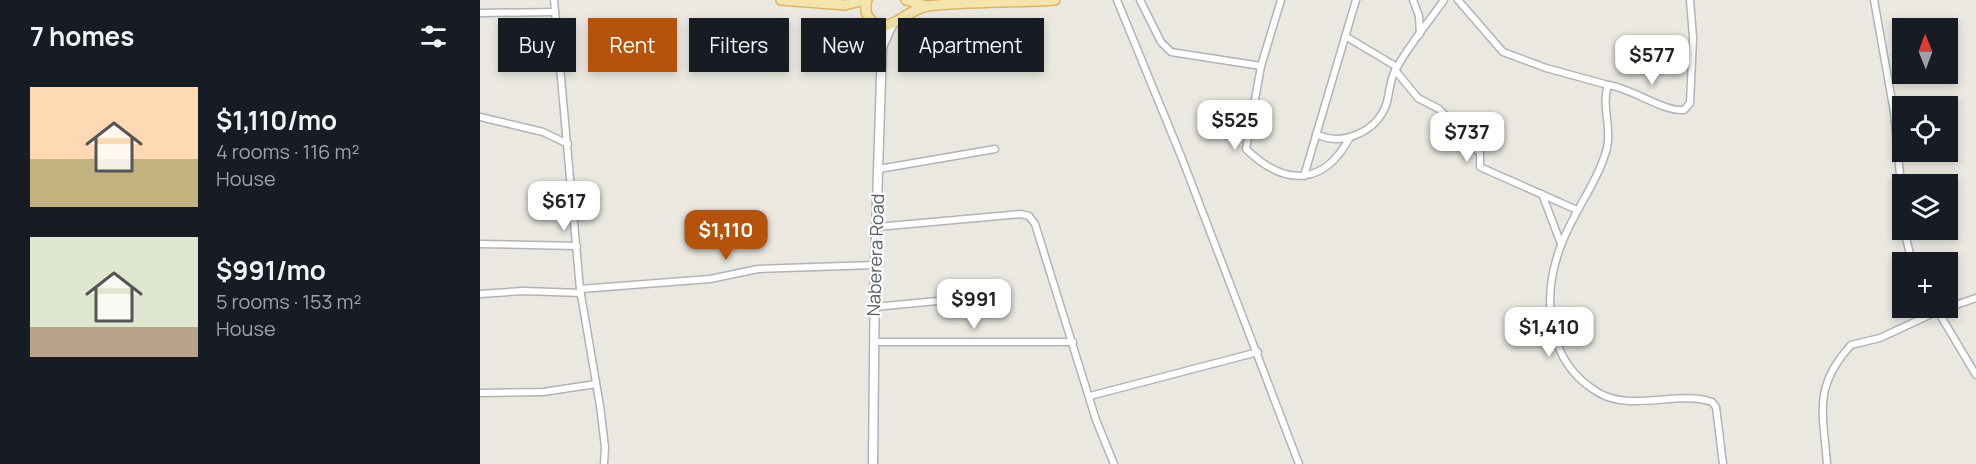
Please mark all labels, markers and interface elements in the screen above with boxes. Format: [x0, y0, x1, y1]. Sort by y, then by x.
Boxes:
text: 7 homes [30, 18, 134, 54]
chip: Buy [498, 18, 576, 72]
chip: Rent [588, 18, 677, 72]
chip: Filters [689, 18, 789, 72]
chip: New [801, 18, 886, 72]
chip: Apartment [898, 18, 1044, 72]
north arrow [1892, 18, 1958, 84]
map controls [1892, 18, 1958, 318]
icon: filters [417, 20, 450, 53]
pin: $577 [1616, 35, 1688, 86]
text: $577 [1629, 41, 1675, 68]
button: locate [1892, 96, 1958, 162]
pin: $525 [1199, 100, 1271, 151]
text: $1,110/mo [216, 102, 337, 138]
text: $525 [1211, 106, 1259, 133]
icon: home [78, 111, 150, 183]
pin: $737 [1431, 112, 1503, 163]
text: $737 [1444, 118, 1490, 145]
text: 4 rooms · 116 m² [216, 138, 359, 165]
text: House [216, 165, 276, 192]
button: layers [1892, 174, 1958, 240]
pin: $617 [528, 181, 600, 232]
text: $617 [542, 187, 586, 214]
street label: Naberera Road [861, 193, 889, 317]
pin: $1,110 [677, 210, 775, 261]
text: $1,110 [699, 216, 753, 243]
text: $991/mo [216, 252, 326, 288]
button: + [1892, 252, 1958, 318]
icon: home [78, 261, 150, 333]
pin: $991 [938, 279, 1010, 330]
text: $991 [951, 285, 997, 312]
text: 5 rooms · 153 m² [216, 288, 362, 315]
pin: $1,410 [1500, 307, 1598, 358]
text: $1,410 [1519, 313, 1579, 340]
text: House [216, 315, 276, 342]

